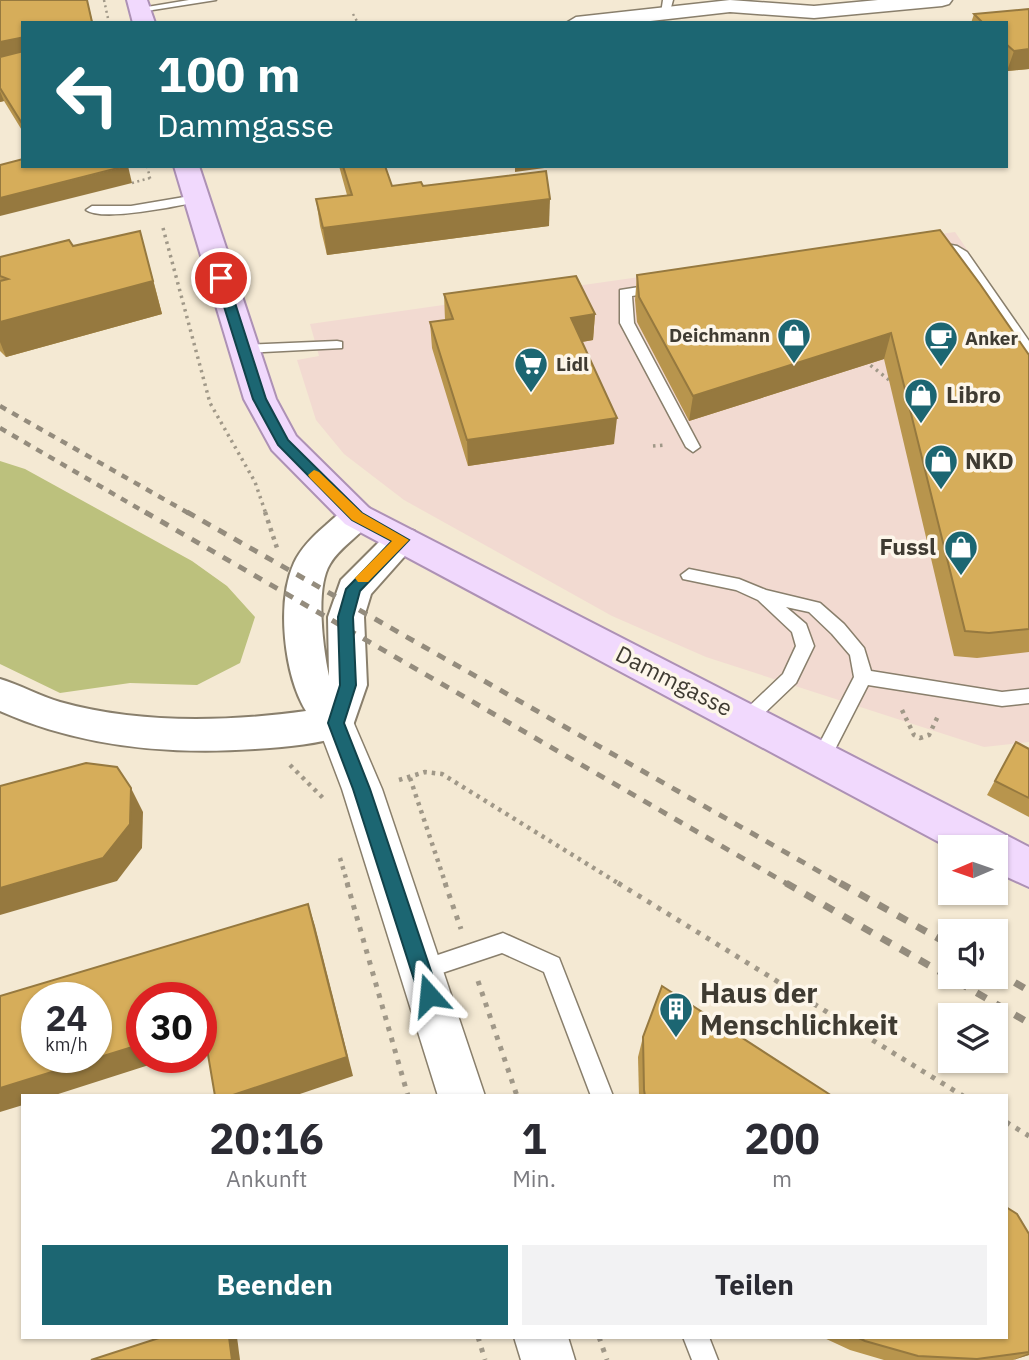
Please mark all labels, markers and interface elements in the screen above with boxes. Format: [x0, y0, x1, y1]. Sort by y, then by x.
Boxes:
text: 100 m [157, 42, 301, 105]
icon: left [42, 49, 133, 140]
text: Dammgasse [157, 104, 334, 146]
pin [191, 248, 251, 308]
icon: arrive [202, 259, 240, 297]
shop icon: Deichmann [775, 316, 813, 365]
cafe icon: Anker [922, 319, 960, 368]
place label: Deichmann [669, 323, 770, 347]
place label: Anker [965, 326, 1018, 350]
supermarket icon: Lidl [512, 345, 550, 394]
place label: Lidl [556, 352, 589, 376]
shop icon: Libro [902, 376, 940, 425]
place label: Libro [946, 379, 1001, 409]
shop icon: NKD [922, 442, 960, 491]
place label: NKD [965, 445, 1014, 475]
shop icon: Fussl [942, 528, 980, 577]
place label: Fussl [879, 531, 936, 561]
street label: Dammgasse [611, 638, 738, 722]
north arrow [938, 835, 1008, 905]
map controls [938, 835, 1008, 1073]
button: sound [938, 919, 1008, 989]
position arrow [392, 958, 466, 1032]
place label: Haus der Menschlichkeit [700, 974, 898, 1043]
speed limit sign: 30 [126, 982, 217, 1073]
building icon: Haus der Menschlichkeit [657, 990, 695, 1039]
text: 24 [45, 995, 88, 1041]
button: layers [938, 1003, 1008, 1073]
text: km/h [45, 1033, 88, 1056]
text: 20:16 [209, 1111, 324, 1166]
text: 1 [521, 1111, 547, 1166]
text: 200 [744, 1111, 820, 1166]
text: Ankunft [226, 1163, 307, 1193]
text: Min. [512, 1163, 556, 1193]
text: m [772, 1163, 792, 1193]
button: Beenden [42, 1245, 508, 1325]
button: Teilen [522, 1245, 987, 1325]

